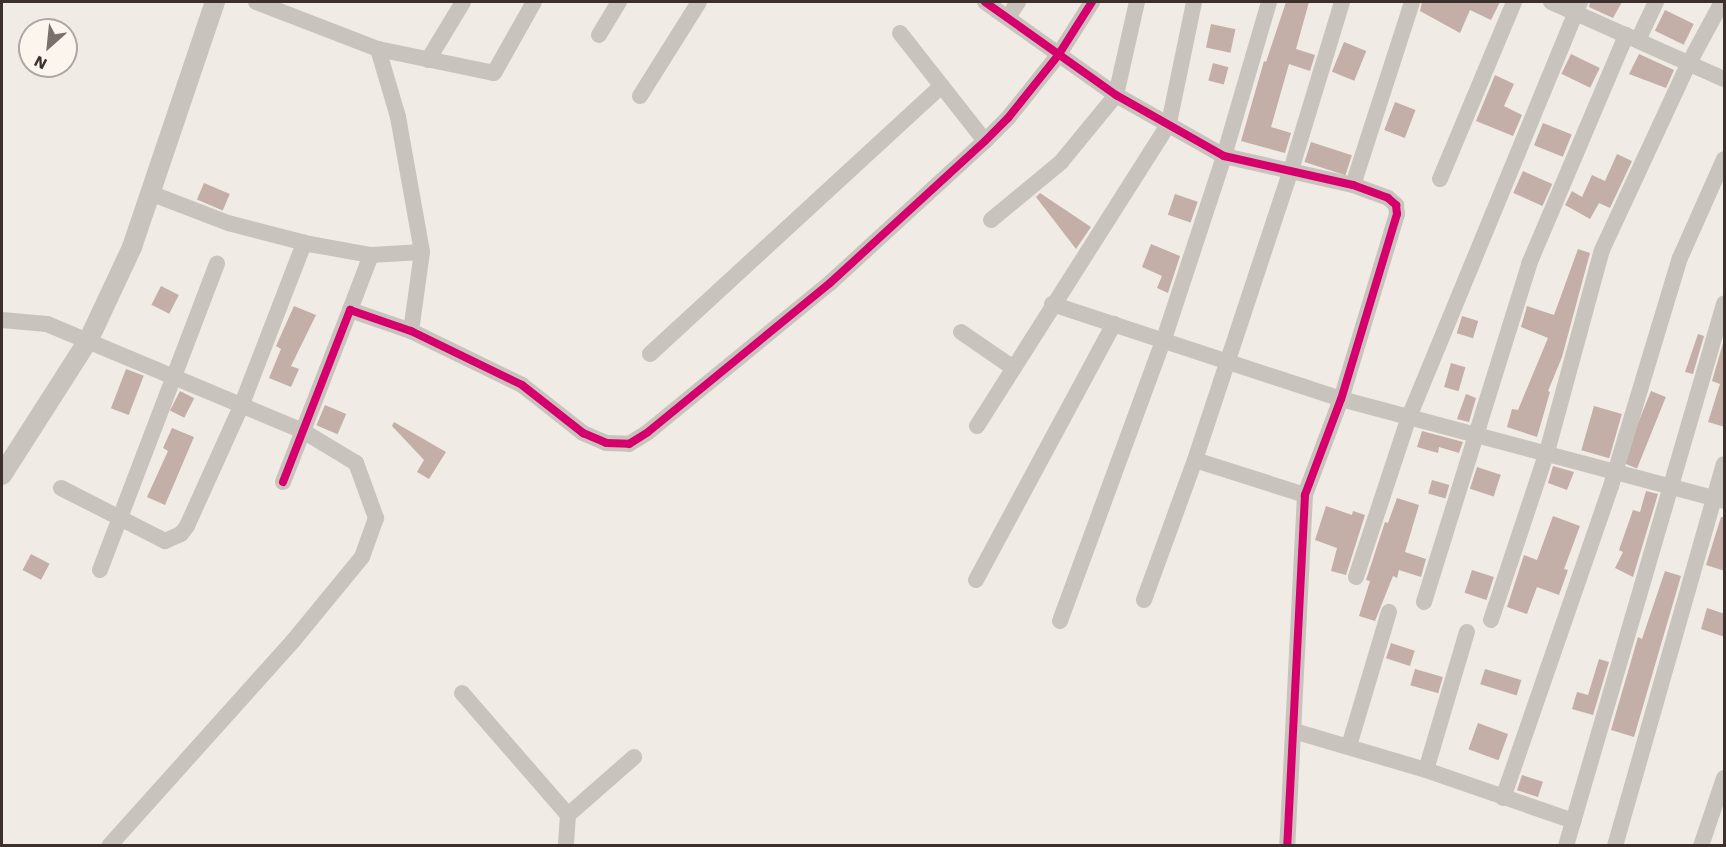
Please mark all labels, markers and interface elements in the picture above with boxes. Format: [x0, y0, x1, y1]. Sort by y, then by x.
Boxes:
north arrow [18, 18, 78, 78]
text: N [31, 52, 50, 74]

